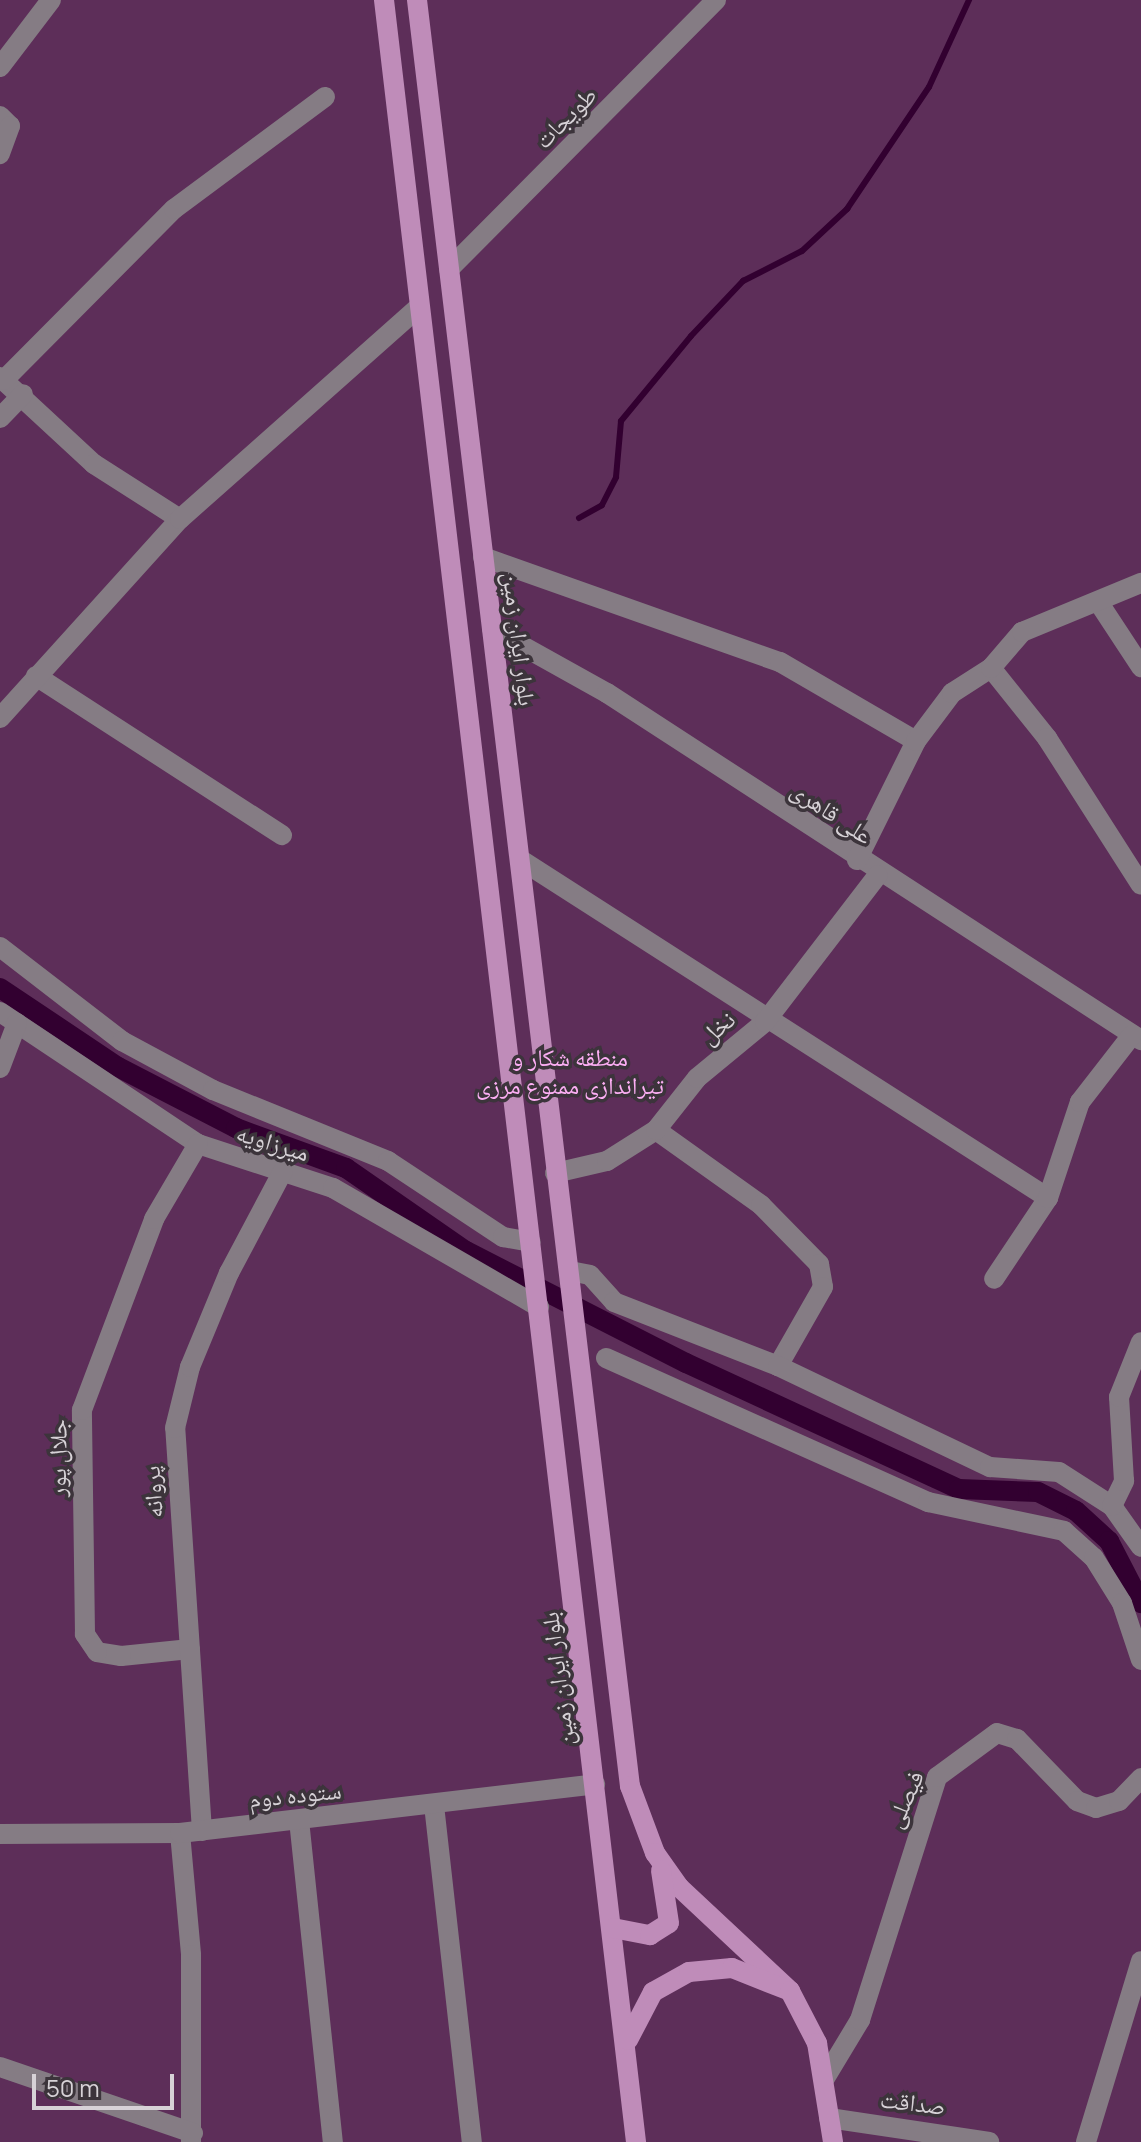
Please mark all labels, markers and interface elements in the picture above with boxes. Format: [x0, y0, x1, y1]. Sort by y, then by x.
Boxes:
street label: طویجات [528, 80, 602, 154]
street label: بلوار ایران زمین [498, 570, 542, 708]
street label: علی قاهری [786, 774, 878, 850]
street label: نخل [694, 1004, 740, 1050]
park label: منطقه شکار و تیراندازی ممنوع مرزی [476, 1043, 664, 1099]
street label: میرزاویه [233, 1117, 313, 1167]
street label: جلال پور [42, 1419, 72, 1497]
street label: پروانه [136, 1465, 168, 1519]
street label: بلوار ایران زمین [535, 1610, 579, 1748]
street label: فیصلی [879, 1766, 929, 1832]
street label: ستوده دوم [247, 1775, 343, 1813]
scale bar [36, 2058, 178, 2108]
text: 50 m [46, 2071, 100, 2104]
street label: صداقت [879, 2084, 947, 2120]

